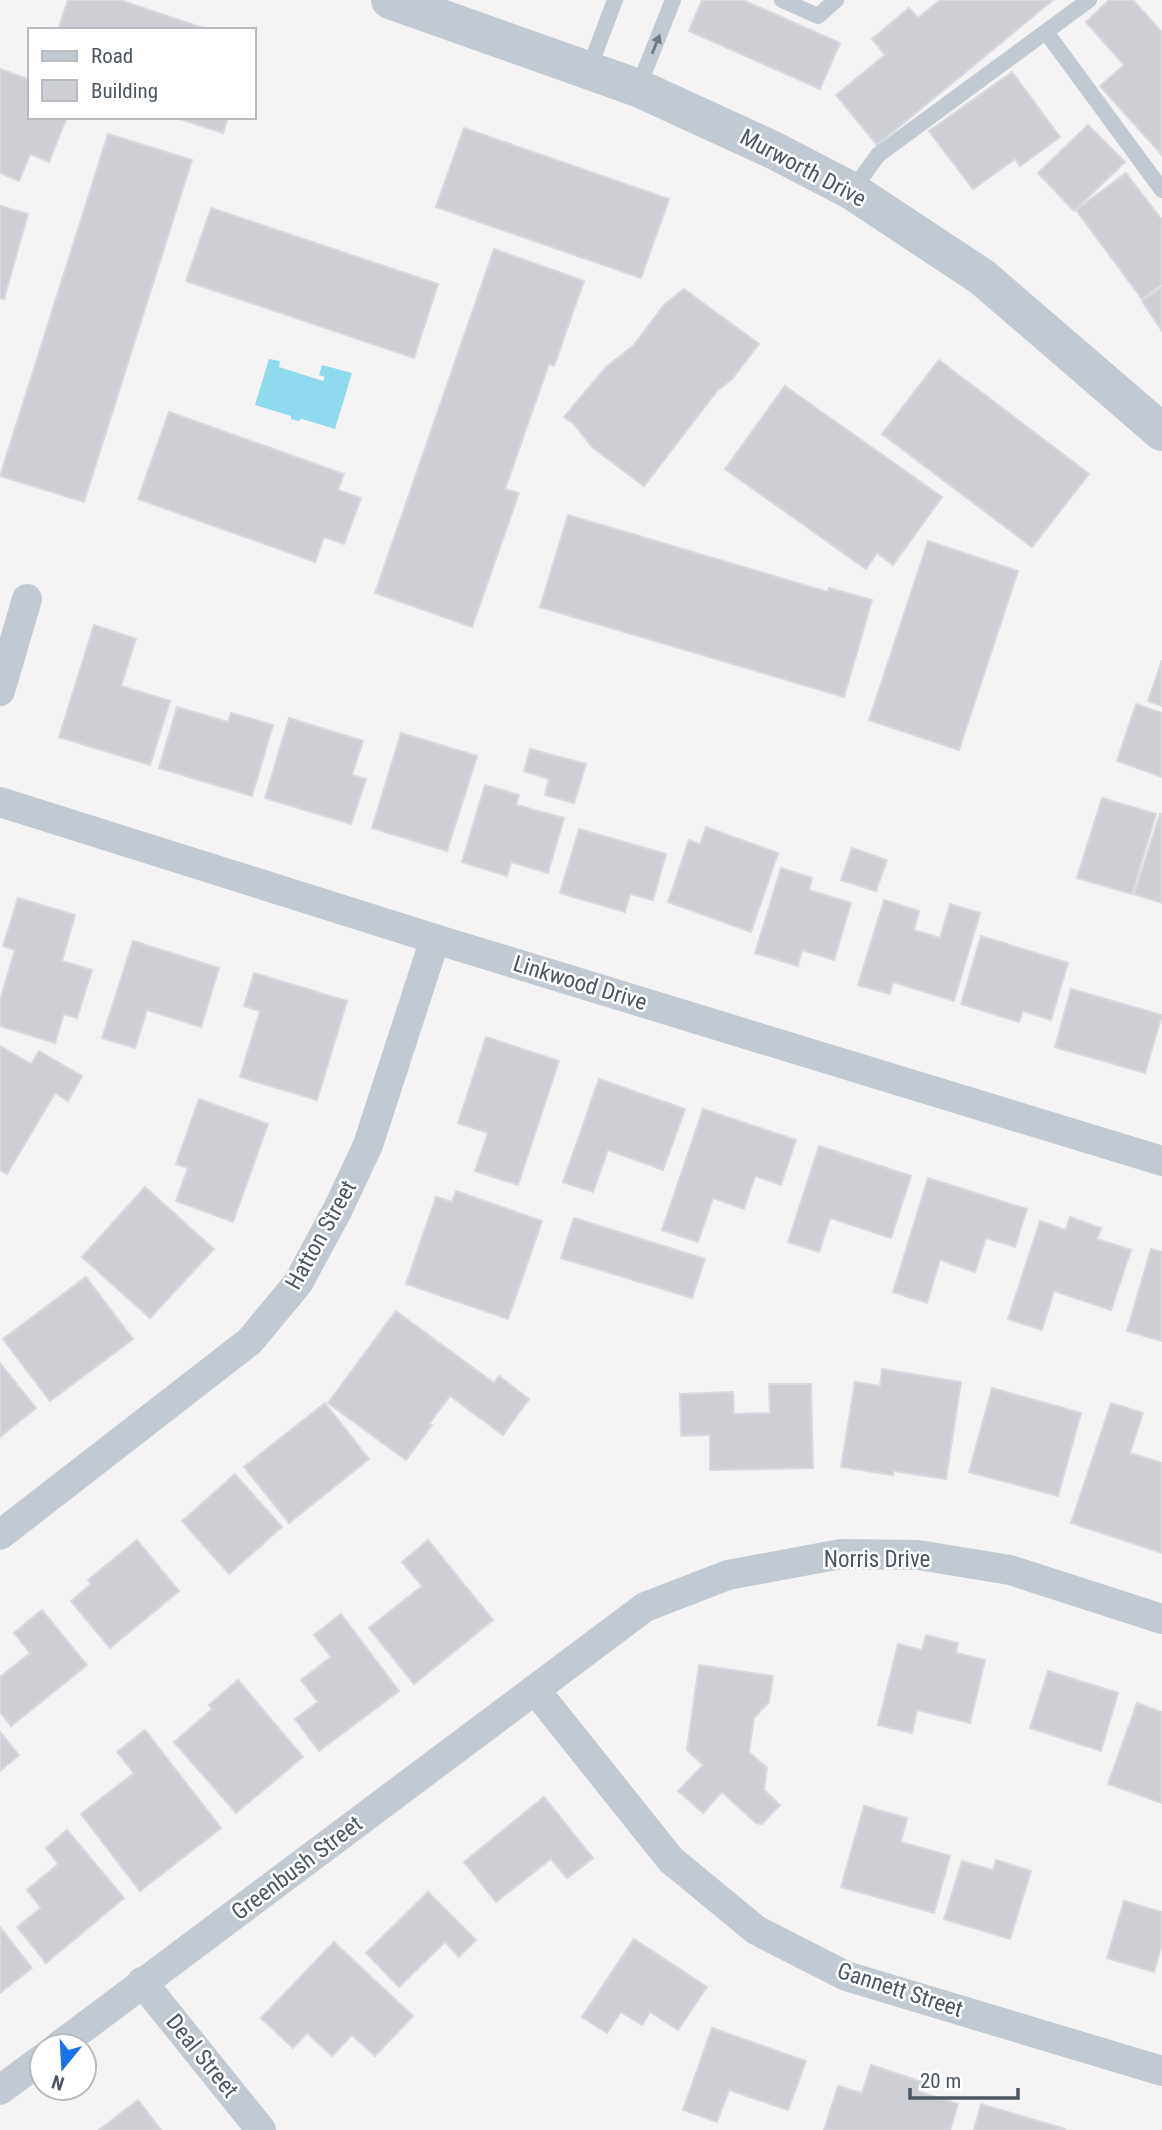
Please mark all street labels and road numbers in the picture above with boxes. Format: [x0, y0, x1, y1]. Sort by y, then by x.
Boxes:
street label: Murworth Drive [735, 123, 871, 213]
street label: Linkwood Drive [510, 950, 650, 1016]
street label: Hatton Street [280, 1176, 362, 1294]
street label: Norris Drive [824, 1546, 930, 1573]
street label: Greenbush Street [226, 1810, 368, 1926]
street label: Gannett Street [834, 1957, 966, 2023]
street label: Deal Street [160, 2009, 244, 2103]

